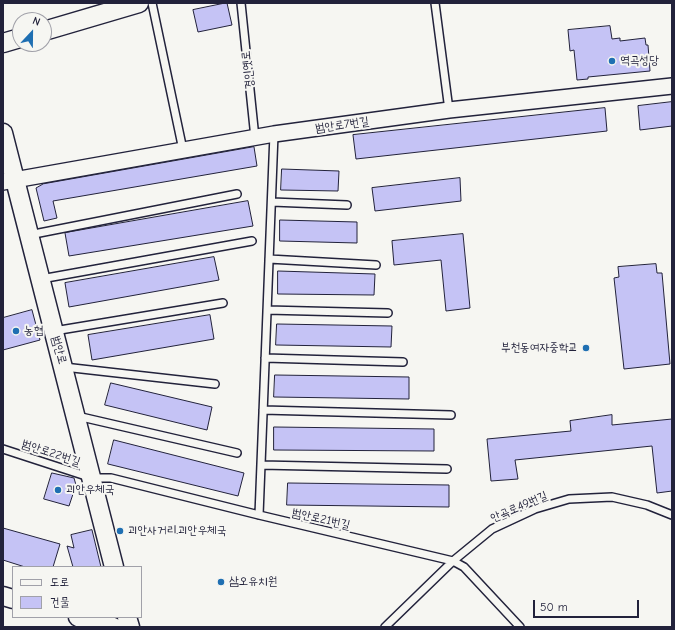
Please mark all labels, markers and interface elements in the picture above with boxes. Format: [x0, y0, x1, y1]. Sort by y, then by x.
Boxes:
north arrow [12, 12, 52, 52]
text: N [31, 14, 42, 29]
street label: 경인옛로 [239, 50, 257, 90]
place label: 역곡성당 [620, 54, 659, 68]
marker: 역곡성당 [607, 56, 617, 66]
street label: 범안로7번길 [314, 114, 370, 136]
place label: 농협 [24, 324, 43, 338]
marker: 농협 [11, 326, 21, 336]
street label: 범안로 [48, 334, 70, 366]
place label: 부천동여자중학교 [501, 341, 578, 355]
marker: 부천동여자중학교 [581, 343, 591, 353]
street label: 범안로22번길 [20, 437, 82, 469]
place label: 괴안우체국 [66, 483, 114, 497]
marker: 괴안우체국 [53, 485, 63, 495]
street label: 안곡로49번길 [488, 489, 550, 525]
street label: 범안로21번길 [290, 505, 352, 533]
place label: 괴안사거리.괴안우체국 [128, 524, 226, 538]
marker: 괴안사거리.괴안우체국 [115, 526, 125, 536]
legend [12, 566, 142, 618]
text: 도로 [50, 575, 69, 589]
place label: 삼오유치원 [229, 575, 277, 589]
marker: 삼오유치원 [216, 577, 226, 587]
scale bar [535, 592, 641, 618]
text: 건물 [50, 595, 69, 609]
text: 50 m [540, 600, 568, 614]

